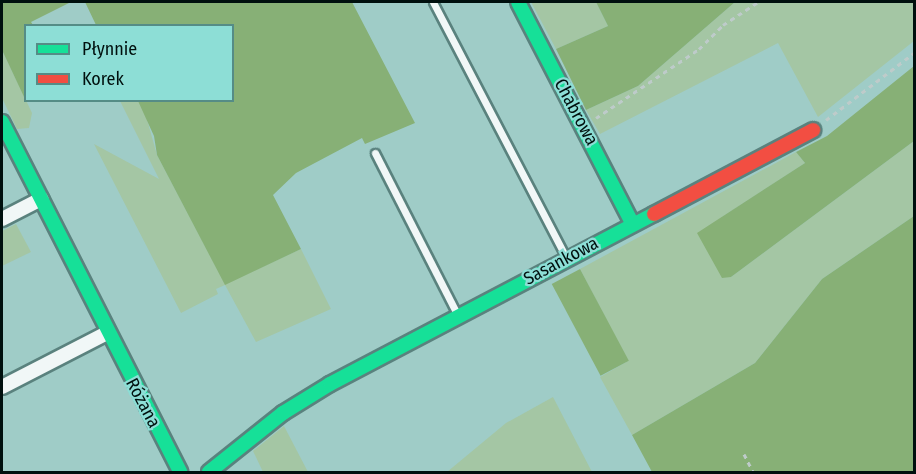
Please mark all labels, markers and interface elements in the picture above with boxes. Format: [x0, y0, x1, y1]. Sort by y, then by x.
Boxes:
legend [24, 24, 234, 102]
text: Płynnie [82, 38, 137, 60]
text: Korek [82, 68, 124, 90]
street label: Chabrowa [549, 75, 603, 149]
street label: Sasankowa [520, 232, 602, 290]
street label: Różana [121, 375, 165, 431]

